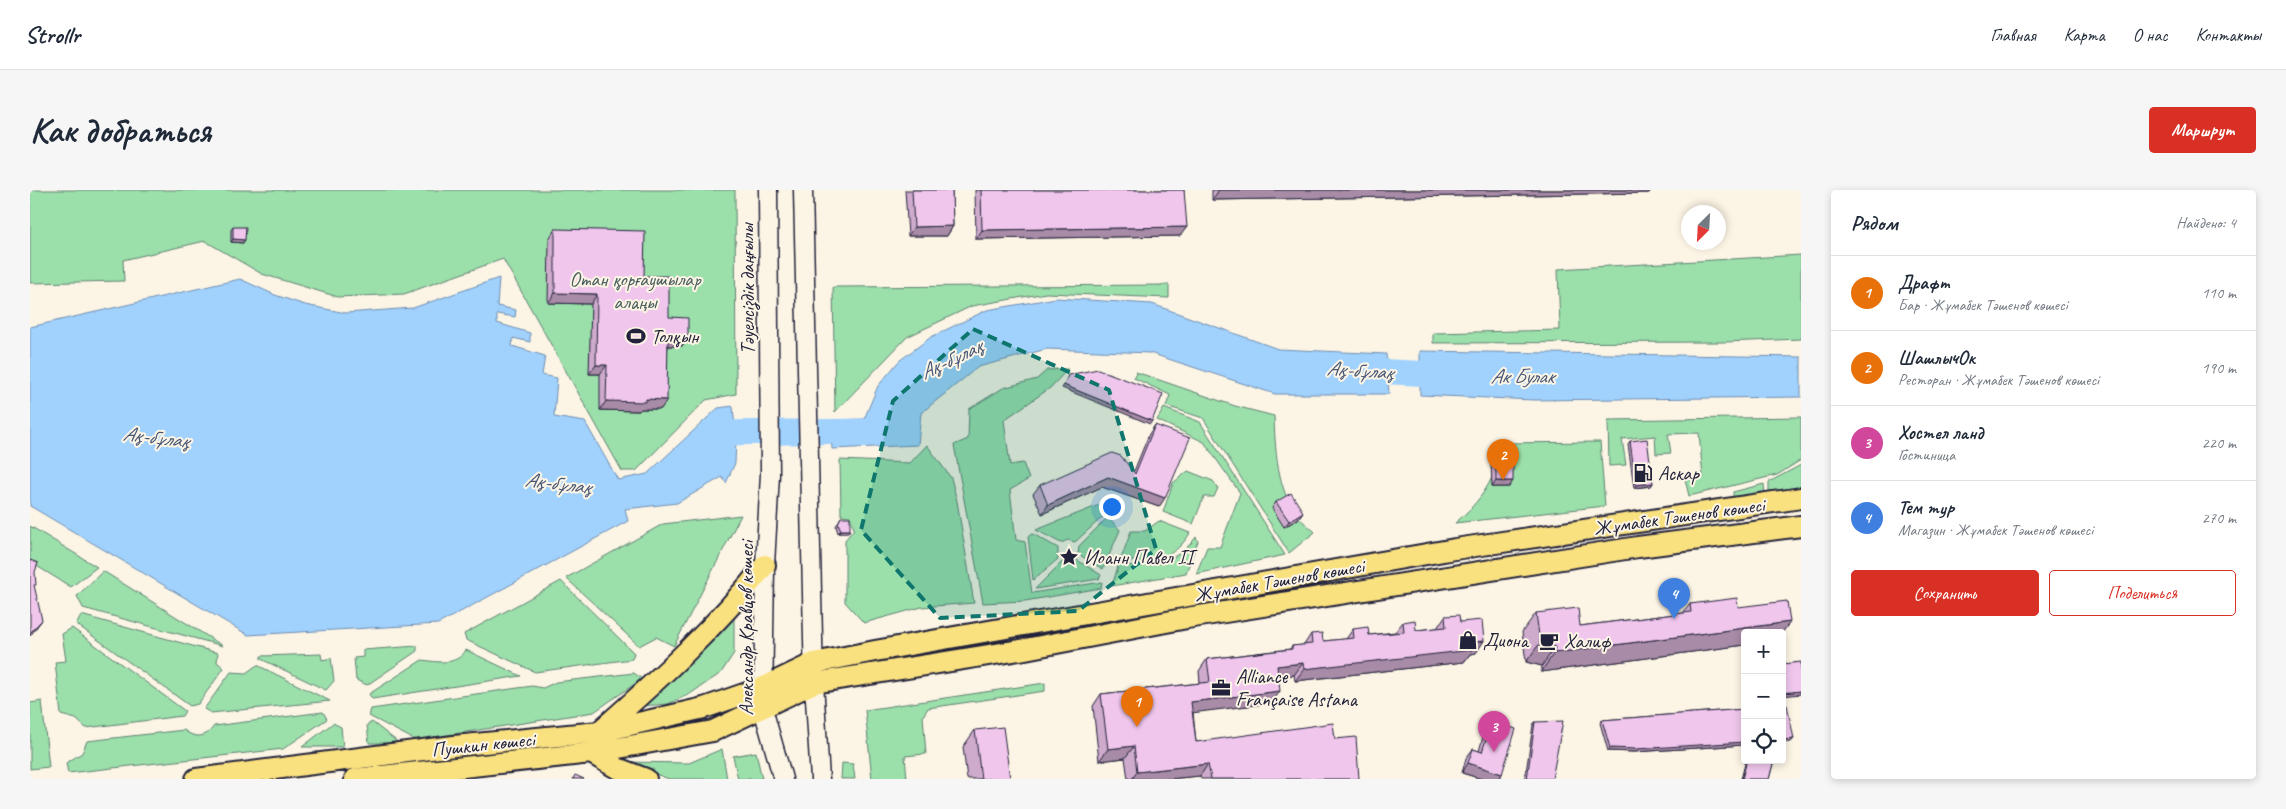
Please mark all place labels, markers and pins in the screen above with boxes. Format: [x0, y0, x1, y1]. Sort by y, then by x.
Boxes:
place label: Толқын [651, 324, 700, 349]
sports icon: Толқын [625, 325, 647, 347]
pin: 2 [1487, 439, 1519, 480]
place label: Аскар [1658, 461, 1700, 486]
fuel station icon: Аскар [1632, 462, 1654, 484]
place label: Иоанн Павел II [1084, 545, 1198, 570]
place icon: Иоанн Павел II [1058, 546, 1080, 568]
pin: 4 [1658, 578, 1690, 619]
place label: Диона [1483, 628, 1530, 653]
shop icon: Диона [1457, 629, 1479, 651]
place label: Халиф [1564, 629, 1612, 654]
cafe icon: Халиф [1538, 630, 1560, 652]
place label: Alliance Française Astana [1236, 664, 1359, 712]
office icon: Alliance Française Astana [1210, 677, 1232, 699]
pin: 1 [1121, 686, 1153, 727]
pin: 3 [1478, 711, 1510, 752]

